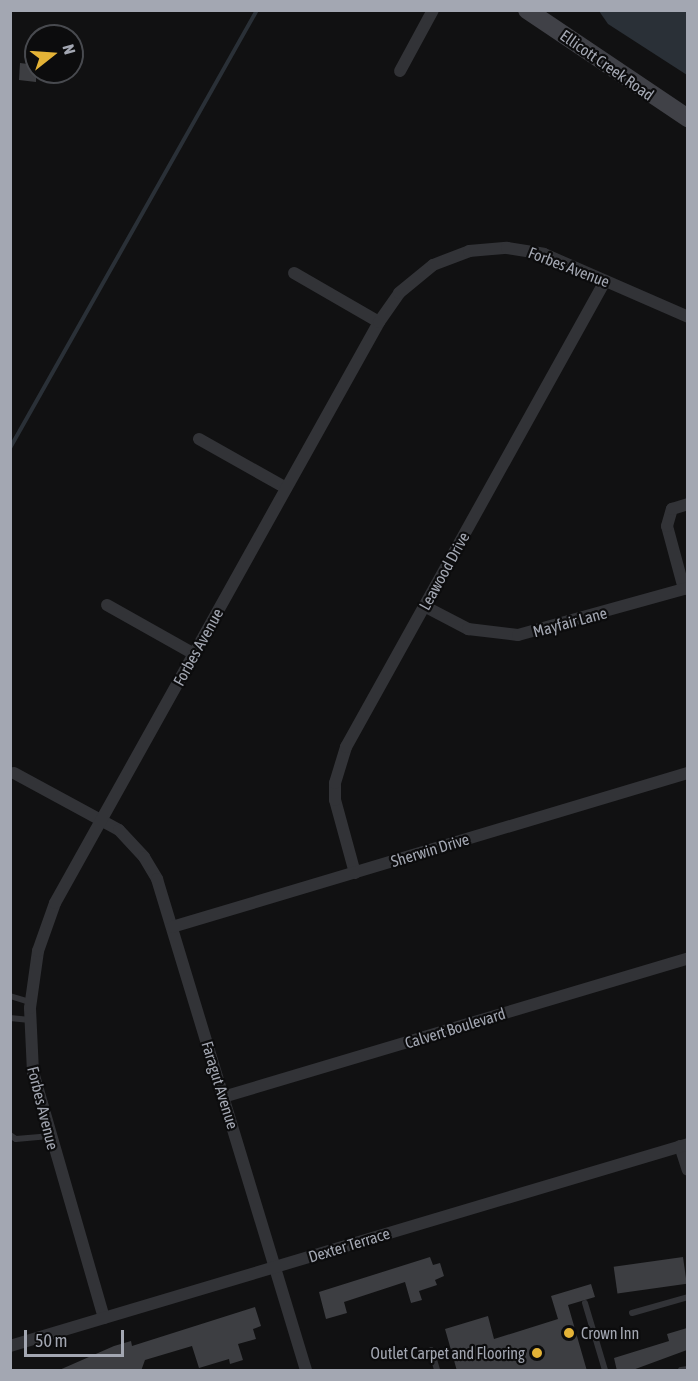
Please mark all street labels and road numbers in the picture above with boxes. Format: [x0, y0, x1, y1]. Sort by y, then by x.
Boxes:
street label: Ellicott Creek Road [556, 26, 658, 104]
street label: Forbes Avenue [526, 243, 612, 291]
street label: Leawood Drive [415, 529, 473, 613]
street label: Mayfair Lane [531, 603, 609, 641]
street label: Forbes Avenue [169, 605, 227, 689]
street label: Sherwin Drive [389, 829, 471, 871]
street label: Calvert Boulevard [402, 1004, 508, 1052]
street label: Faragut Avenue [198, 1039, 242, 1131]
street label: Forbes Avenue [23, 1064, 63, 1152]
street label: Dexter Terrace [306, 1224, 392, 1266]

